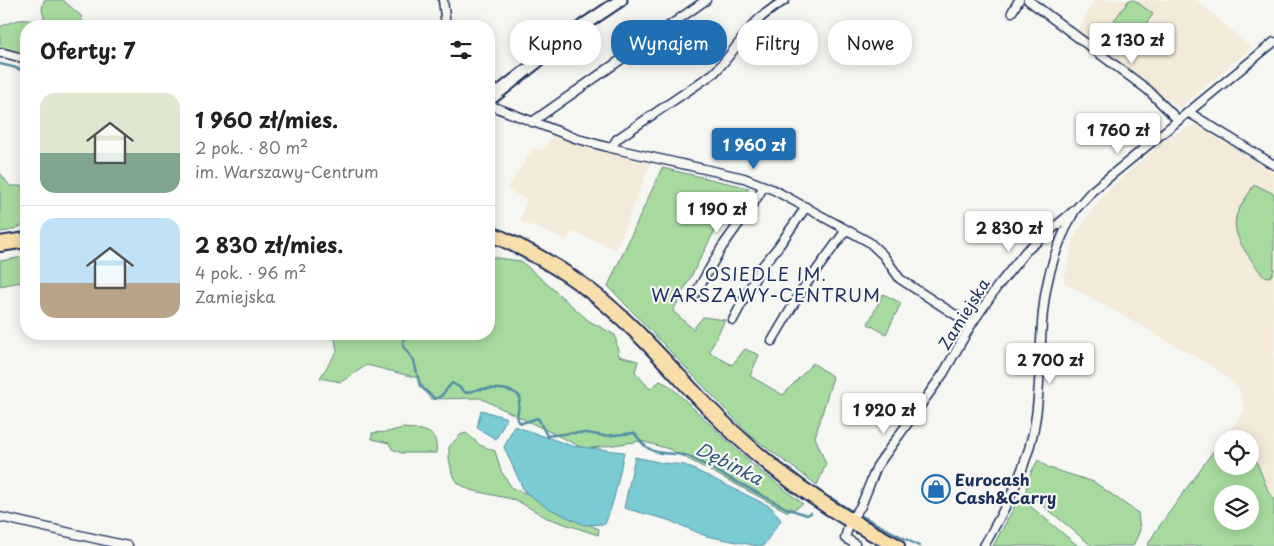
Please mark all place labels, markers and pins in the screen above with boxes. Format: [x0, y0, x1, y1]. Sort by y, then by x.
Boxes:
pin: 2 130 zł [1080, 22, 1184, 65]
pin: 1 760 zł [1066, 112, 1170, 155]
pin: 1 960 zł [702, 128, 806, 170]
pin: 1 190 zł [665, 192, 769, 234]
pin: 2 830 zł [957, 210, 1061, 253]
pin: 2 700 zł [998, 342, 1102, 385]
pin: 1 920 zł [832, 392, 936, 435]
place label: Eurocash Cash&Carry [955, 467, 1056, 509]
shop icon: Eurocash Cash&Carry [921, 474, 951, 504]

